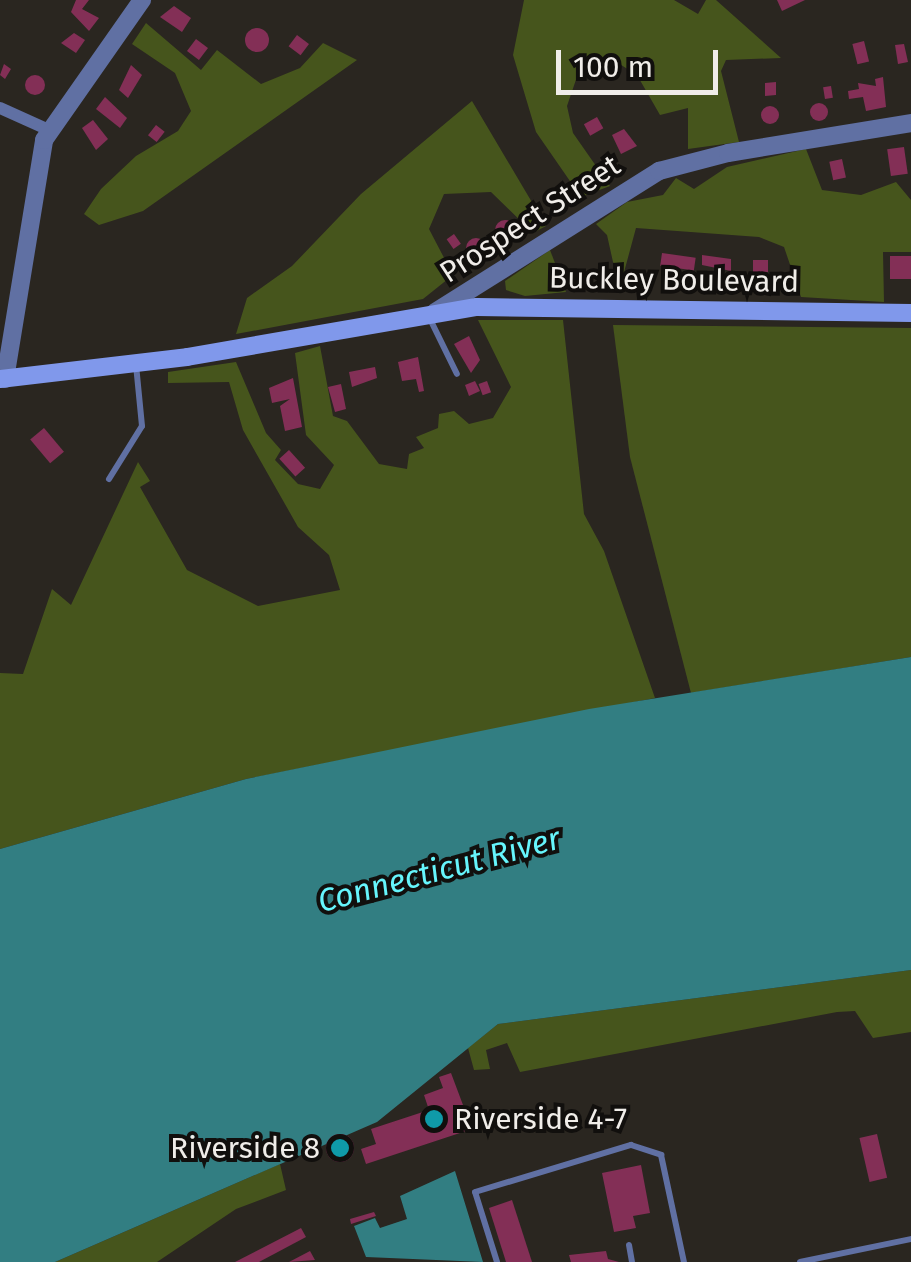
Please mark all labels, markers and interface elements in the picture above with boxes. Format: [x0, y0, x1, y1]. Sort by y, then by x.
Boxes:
scale bar [561, 30, 724, 92]
text: 100 m [573, 49, 653, 85]
street label: Prospect Street [433, 147, 627, 291]
street label: Buckley Boulevard [549, 260, 799, 300]
water label: Connecticut River [313, 819, 565, 921]
place label: Riverside 4-7 [454, 1101, 627, 1137]
marker: Riverside 4-7 [423, 1108, 445, 1130]
place label: Riverside 8 [170, 1130, 320, 1166]
marker: Riverside 8 [329, 1137, 351, 1159]

